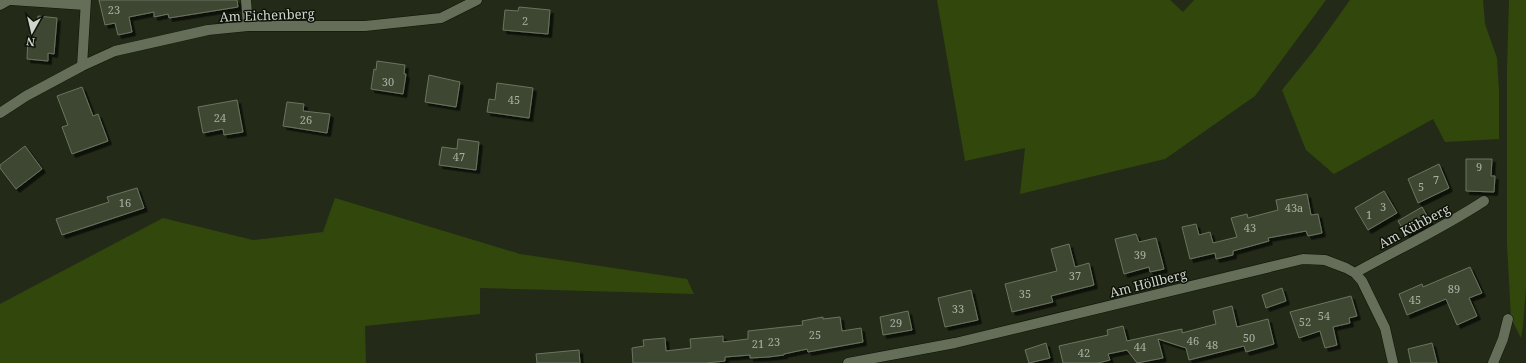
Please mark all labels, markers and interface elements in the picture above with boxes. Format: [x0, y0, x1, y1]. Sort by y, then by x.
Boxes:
house number: 23 [108, 2, 120, 17]
street label: Am Eichenberg [219, 4, 315, 26]
north arrow [12, 12, 52, 52]
house number: 2 [522, 13, 528, 28]
text: N [25, 34, 36, 50]
house number: 30 [382, 74, 394, 89]
house number: 45 [508, 92, 520, 107]
house number: 24 [214, 110, 226, 125]
house number: 26 [300, 112, 312, 127]
house number: 47 [453, 149, 465, 164]
house number: 9 [1476, 159, 1482, 174]
house number: 7 [1433, 172, 1439, 187]
house number: 5 [1418, 179, 1424, 194]
house number: 16 [119, 195, 131, 210]
house number: 3 [1380, 199, 1386, 214]
house number: 43a [1285, 200, 1303, 215]
street label: Am Kühberg [1375, 200, 1453, 252]
house number: 1 [1366, 207, 1372, 222]
house number: 43 [1244, 220, 1256, 235]
house number: 39 [1134, 247, 1146, 262]
street label: Am Höllberg [1108, 265, 1188, 301]
house number: 37 [1069, 268, 1081, 283]
house number: 89 [1448, 281, 1460, 296]
house number: 35 [1019, 286, 1031, 301]
house number: 45 [1409, 292, 1421, 307]
house number: 33 [952, 301, 964, 316]
house number: 54 [1318, 308, 1330, 323]
house number: 52 [1299, 314, 1311, 329]
house number: 29 [890, 315, 902, 330]
house number: 25 [809, 327, 821, 342]
house number: 50 [1243, 330, 1255, 345]
house number: 46 [1187, 333, 1199, 348]
house number: 23 [768, 334, 780, 349]
house number: 21 [752, 336, 764, 351]
house number: 48 [1206, 337, 1218, 352]
house number: 44 [1134, 339, 1146, 354]
house number: 42 [1078, 345, 1090, 360]

